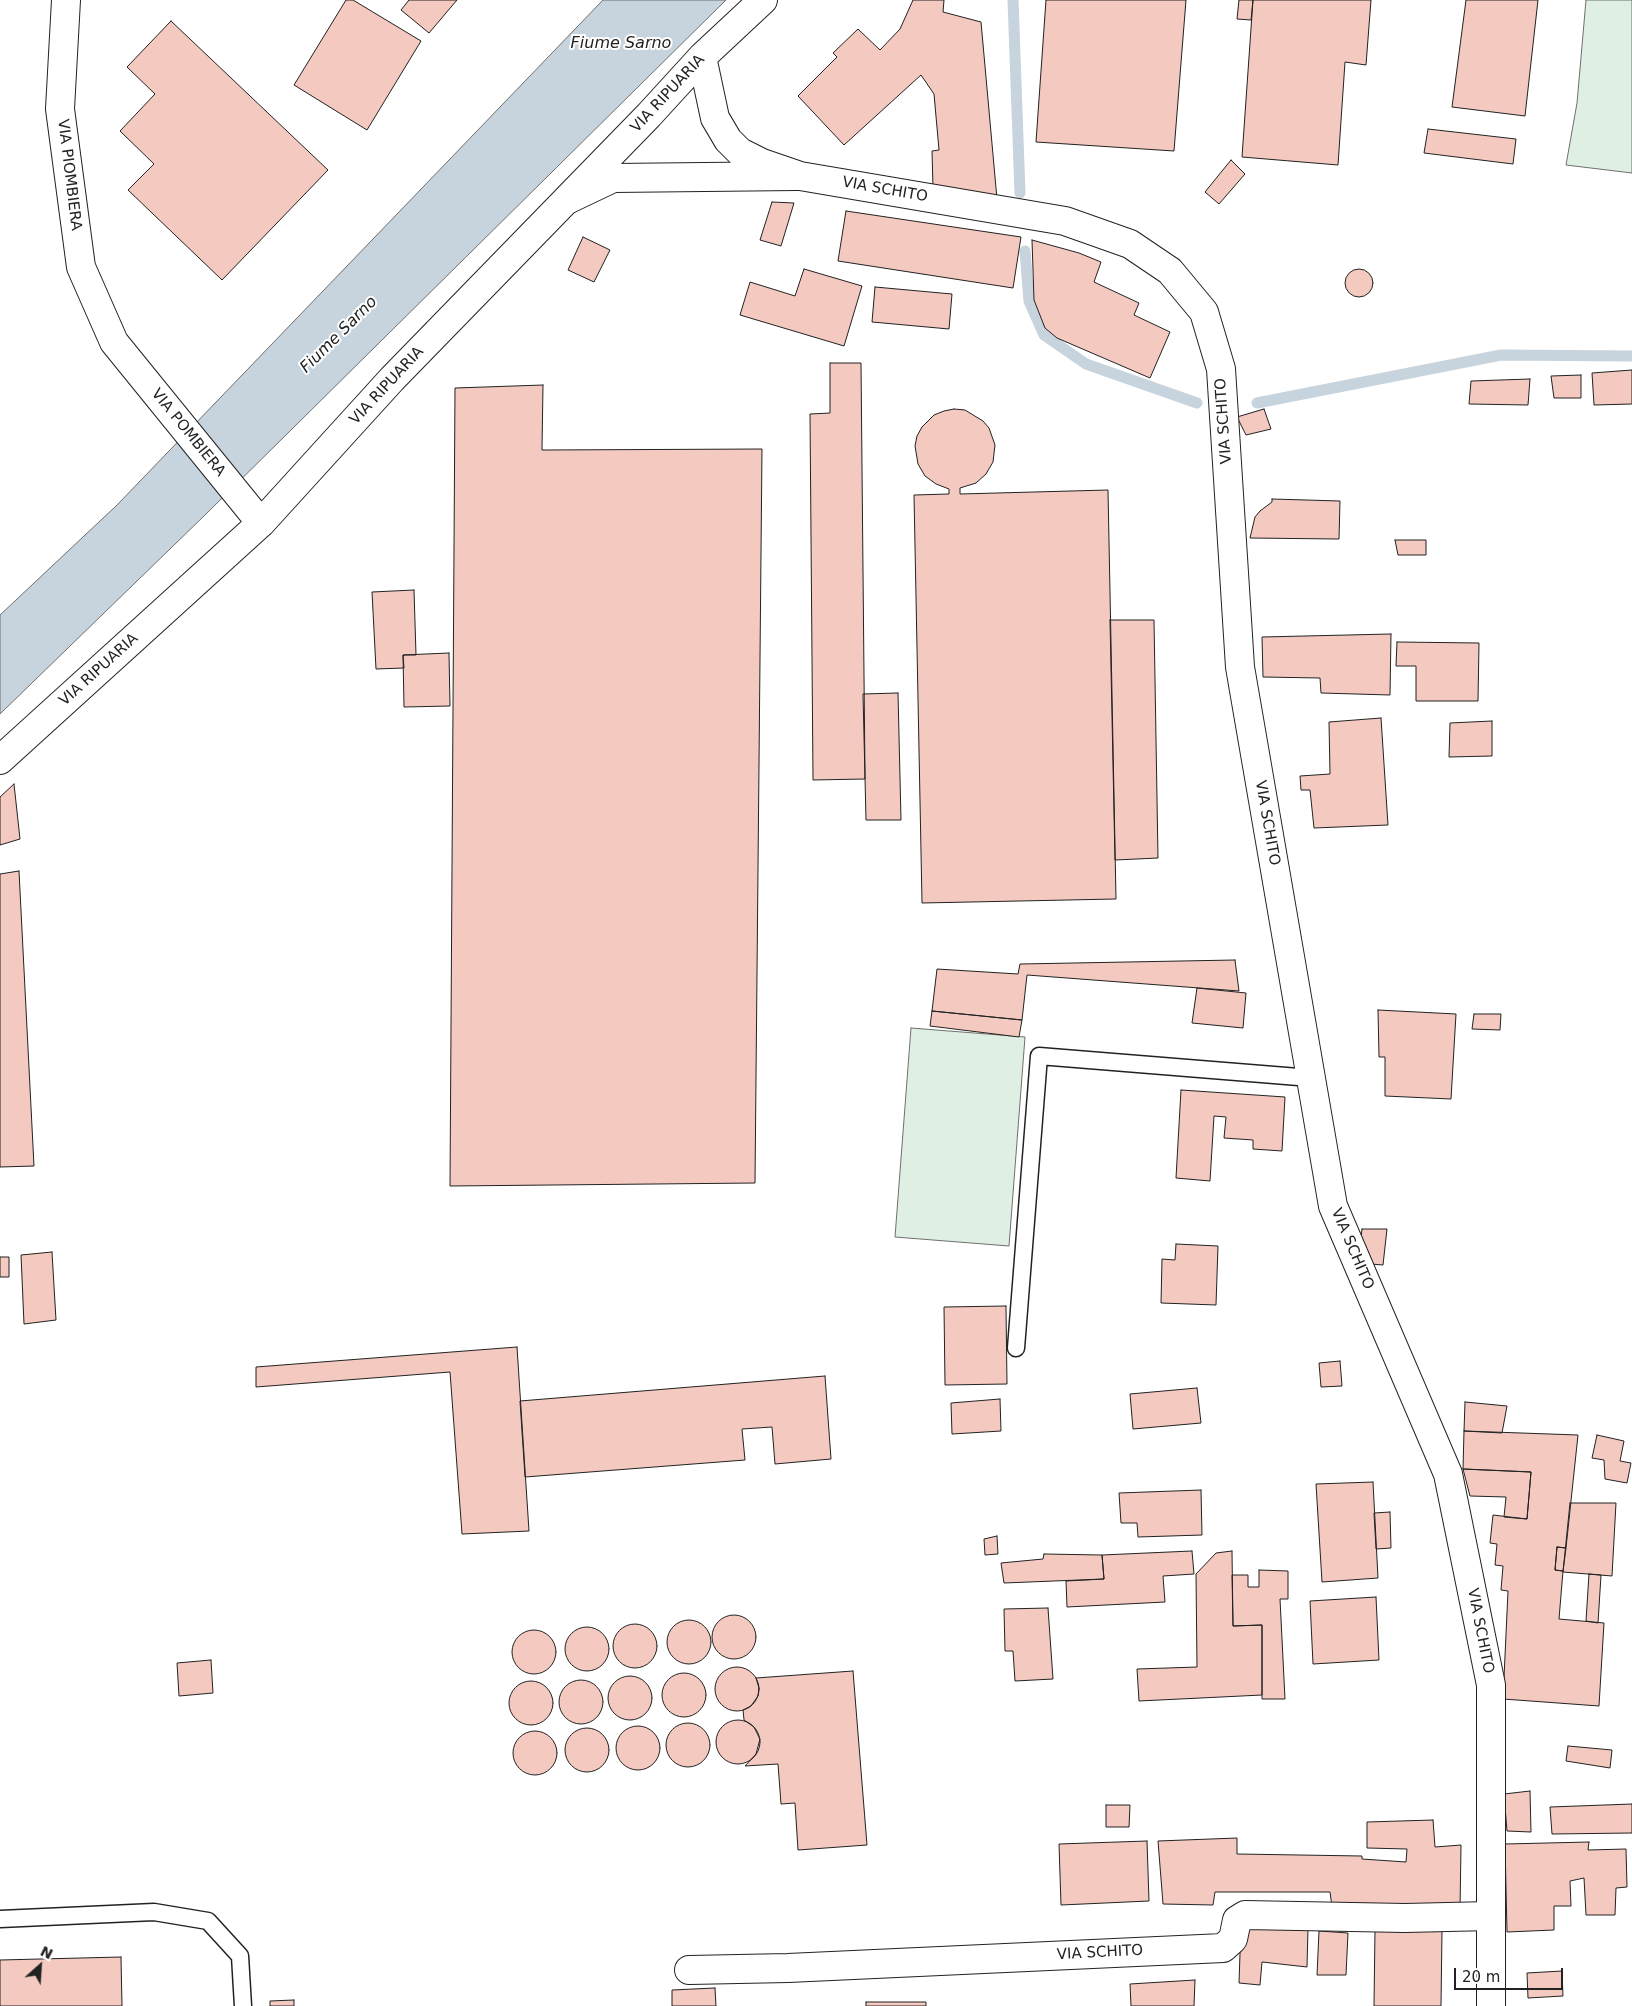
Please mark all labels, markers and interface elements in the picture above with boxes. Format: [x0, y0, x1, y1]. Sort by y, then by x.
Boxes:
water label: Fiume Sarno [571, 34, 671, 54]
street label: VIA RIPUARIA [627, 51, 709, 137]
street label: VIA PIOMBIERA [53, 118, 85, 232]
street label: VIA SCHITO [841, 174, 929, 206]
water label: Fiume Sarno [297, 293, 381, 377]
street label: VIA RIPUARIA [346, 343, 428, 429]
street label: VIA SCHITO [1212, 377, 1236, 465]
street label: VIA POMBIERA [147, 385, 229, 481]
street label: VIA RIPUARIA [56, 630, 142, 710]
street label: VIA SCHITO [1251, 779, 1283, 867]
street label: VIA SCHITO [1327, 1206, 1377, 1292]
street label: VIA SCHITO [1463, 1587, 1497, 1675]
north arrow [15, 1941, 65, 1991]
street label: VIA SCHITO [1056, 1942, 1144, 1964]
text: N [38, 1943, 55, 1962]
scale bar [1457, 1958, 1566, 1990]
text: 20 m [1462, 1968, 1500, 1986]

